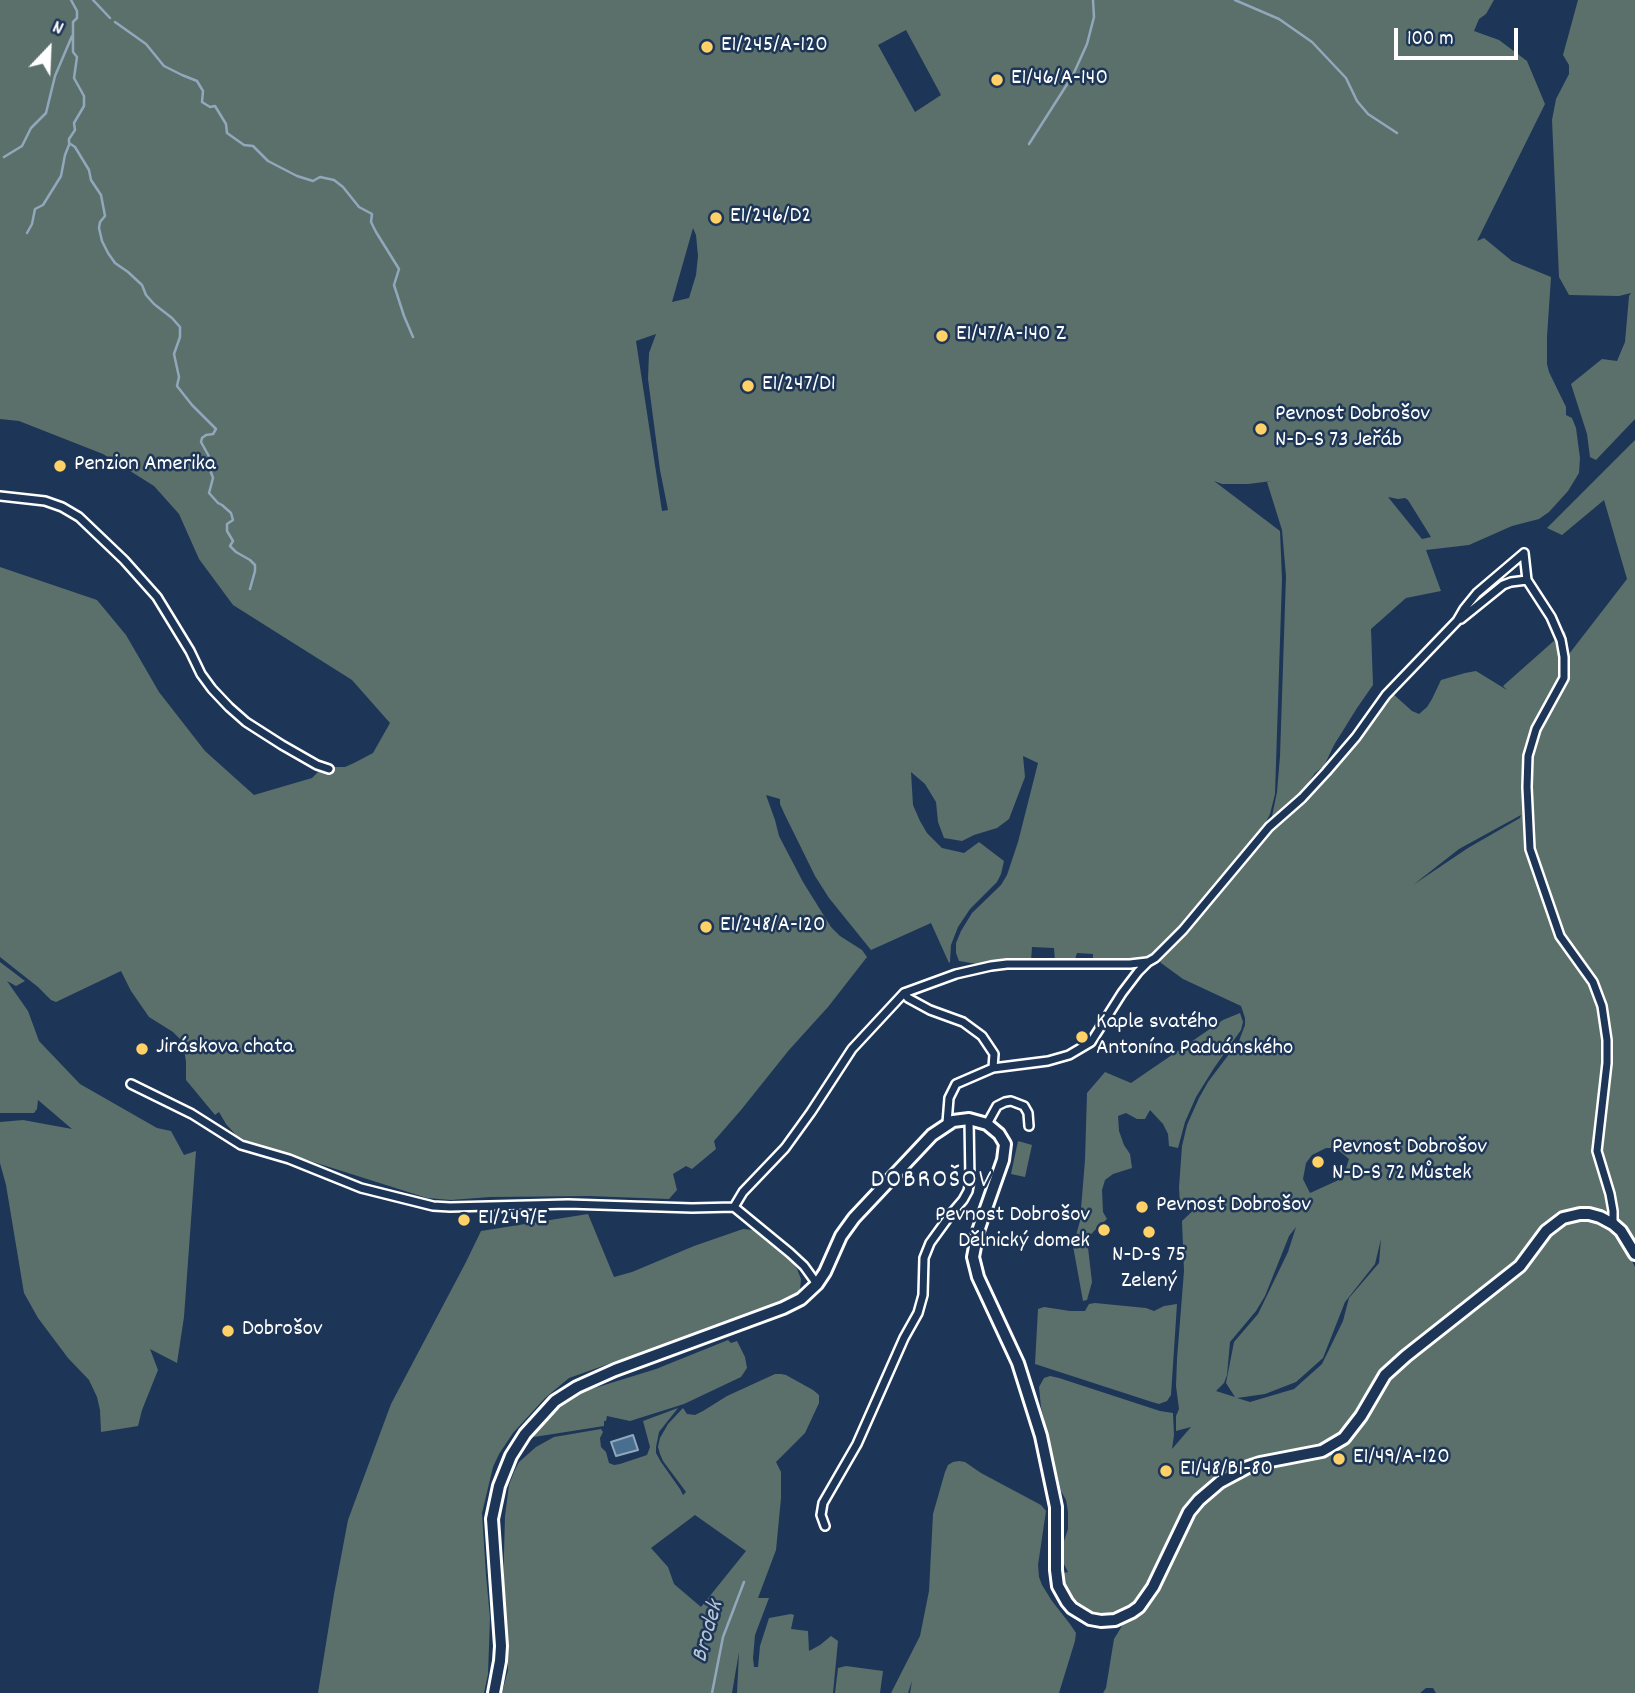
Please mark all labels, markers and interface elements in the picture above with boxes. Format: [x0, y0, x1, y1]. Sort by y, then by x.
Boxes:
north arrow [14, 14, 84, 84]
scale bar [1397, 14, 1521, 58]
text: N [48, 15, 67, 43]
text: 100 m [1407, 25, 1454, 55]
place label: E1/245/A-120 [721, 33, 828, 61]
marker: E1/245/A-120 [699, 39, 715, 55]
place label: E1/46/A-140 [1011, 66, 1108, 94]
marker: E1/46/A-140 [989, 72, 1005, 88]
place label: E1/246/D2 [730, 204, 811, 232]
marker: E1/246/D2 [708, 210, 724, 226]
place label: E1/47/A-140 Z [956, 322, 1066, 350]
marker: E1/47/A-140 Z [934, 328, 950, 344]
place label: E1/247/D1 [762, 372, 836, 400]
marker: E1/247/D1 [740, 378, 756, 394]
place label: Pevnost Dobrošov N-D-S 73 Jeřáb [1275, 402, 1430, 456]
marker: Pevnost Dobrošov N-D-S 73 Jeřáb [1253, 421, 1269, 437]
place label: Penzion Amerika [74, 452, 216, 480]
marker: Penzion Amerika [52, 458, 68, 474]
place label: E1/248/A-120 [720, 913, 825, 941]
marker: E1/248/A-120 [698, 919, 714, 935]
place label: Kaple svatého Antonína Paduánského [1096, 1010, 1293, 1064]
marker: Kaple svatého Antonína Paduánského [1074, 1029, 1090, 1045]
place label: Jiráskova chata [156, 1035, 293, 1063]
marker: Jiráskova chata [134, 1041, 150, 1057]
place label: Pevnost Dobrošov N-D-S 72 Můstek [1332, 1135, 1487, 1189]
marker: Pevnost Dobrošov N-D-S 72 Můstek [1310, 1154, 1326, 1170]
district label: DOBROŠOV [872, 1166, 992, 1198]
place label: Pevnost Dobrošov [1156, 1193, 1311, 1221]
marker: Pevnost Dobrošov [1134, 1199, 1150, 1215]
place label: Pevnost Dobrošov Dělnický domek [935, 1203, 1090, 1257]
place label: E1/249/E [478, 1206, 547, 1234]
marker: E1/249/E [456, 1212, 472, 1228]
marker: Pevnost Dobrošov Dělnický domek [1096, 1222, 1112, 1238]
marker: N-D-S 75 Zelený [1141, 1224, 1157, 1240]
place label: N-D-S 75 Zelený [1112, 1243, 1186, 1297]
place label: Dobrošov [242, 1317, 323, 1345]
marker: Dobrošov [220, 1323, 236, 1339]
place label: E1/49/A-120 [1353, 1445, 1450, 1473]
marker: E1/49/A-120 [1331, 1451, 1347, 1467]
place label: E1/48/B1-80 [1180, 1457, 1273, 1485]
marker: E1/48/B1-80 [1158, 1463, 1174, 1479]
water label: Brodek [688, 1598, 732, 1666]

